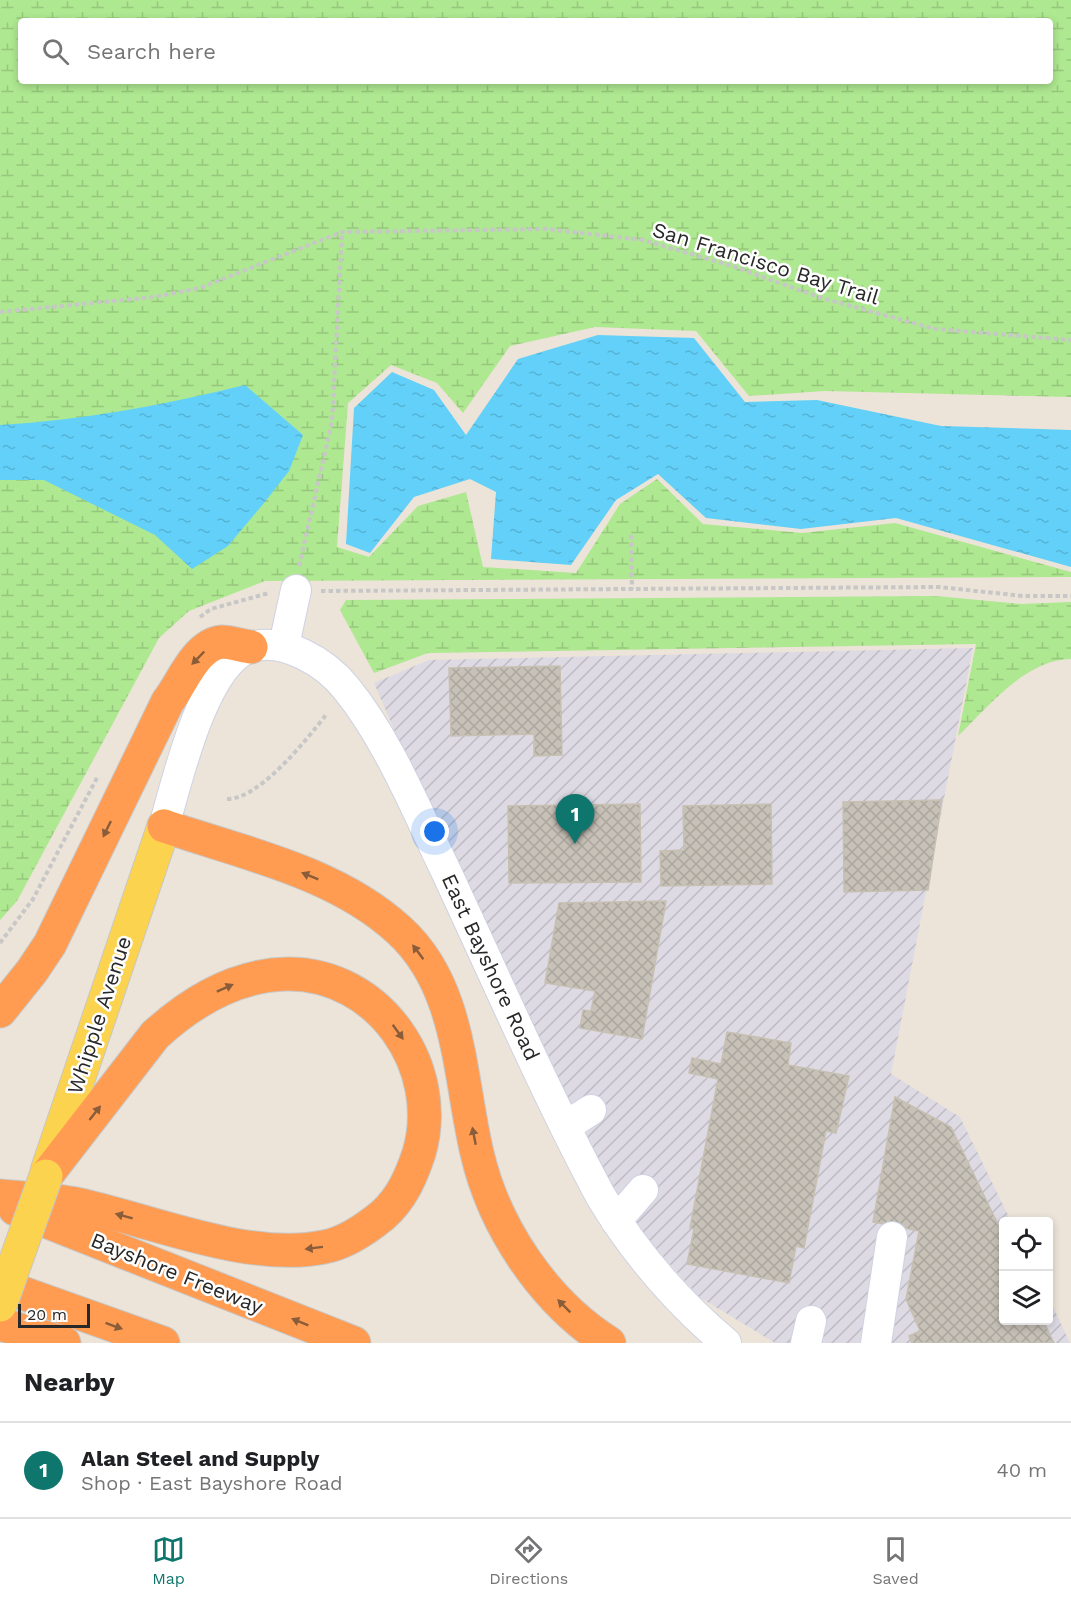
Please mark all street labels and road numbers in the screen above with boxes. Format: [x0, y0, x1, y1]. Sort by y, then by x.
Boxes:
street label: San Francisco Bay Trail [650, 217, 883, 310]
street label: East Bayshore Road [437, 870, 545, 1064]
street label: Whipple Avenue [62, 933, 136, 1097]
street label: Bayshore Freeway [87, 1227, 267, 1319]

